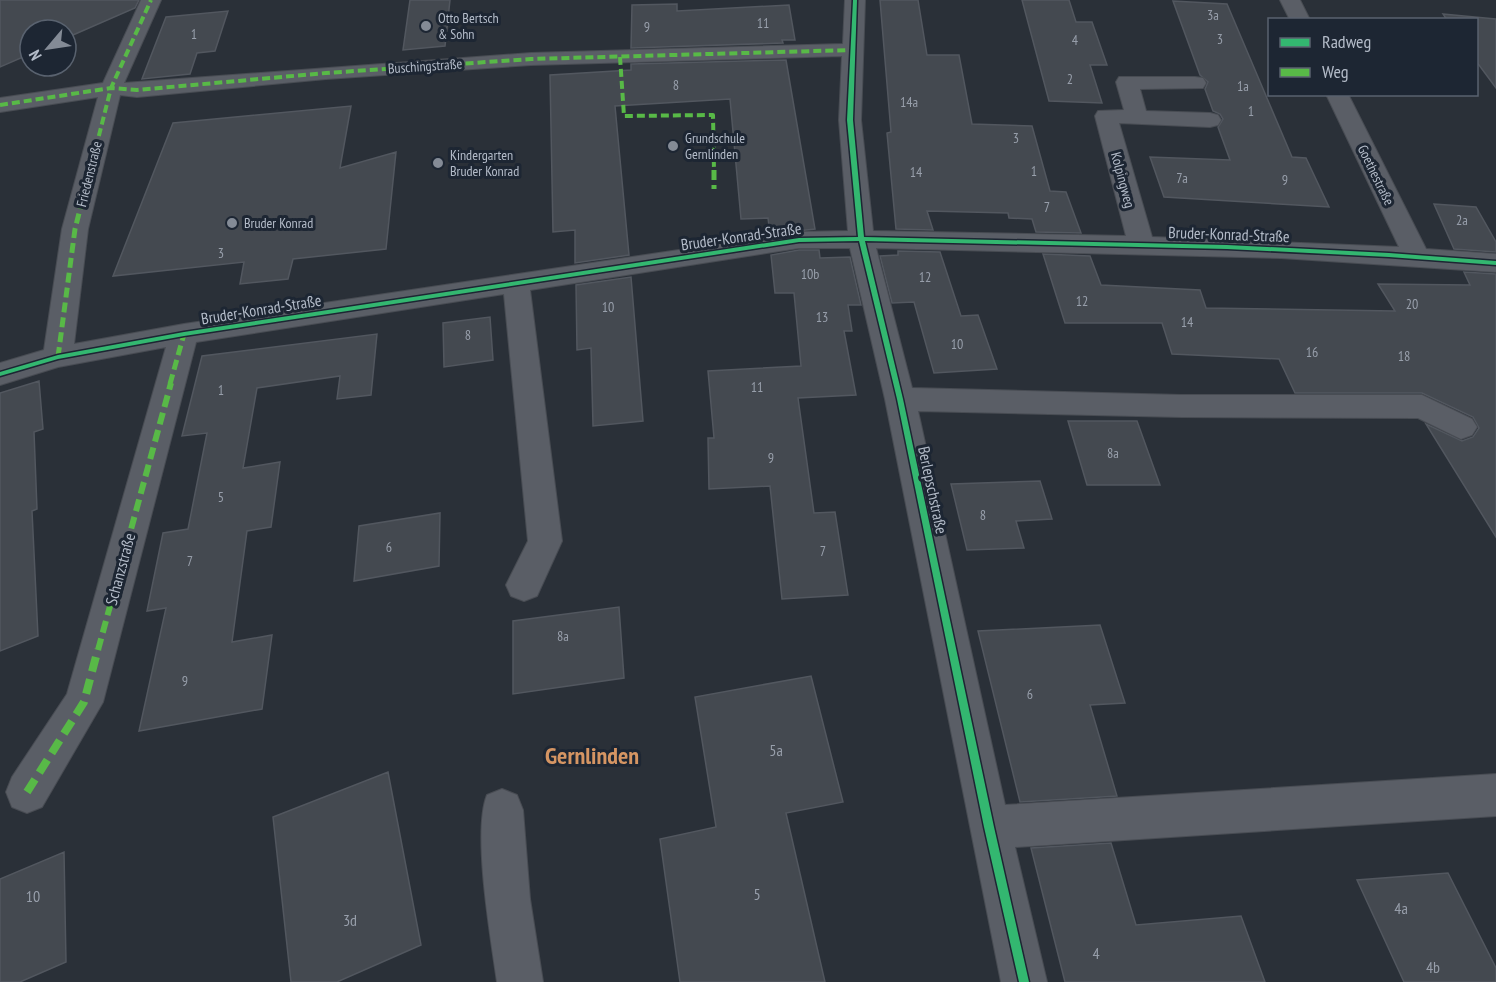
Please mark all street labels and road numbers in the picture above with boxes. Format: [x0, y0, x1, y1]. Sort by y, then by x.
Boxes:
street label: Buschingstraße [387, 54, 463, 78]
street label: Friedenstraße [72, 139, 106, 209]
street label: Goethestraße [1354, 142, 1398, 208]
street label: Kolpingweg [1107, 150, 1139, 210]
street label: Bruder-Konrad-Straße [679, 218, 803, 254]
street label: Bruder-Konrad-Straße [1168, 222, 1290, 246]
street label: Bruder-Konrad-Straße [199, 290, 323, 328]
street label: Berlepschstraße [914, 444, 952, 536]
street label: Schanzstraße [101, 531, 139, 607]

